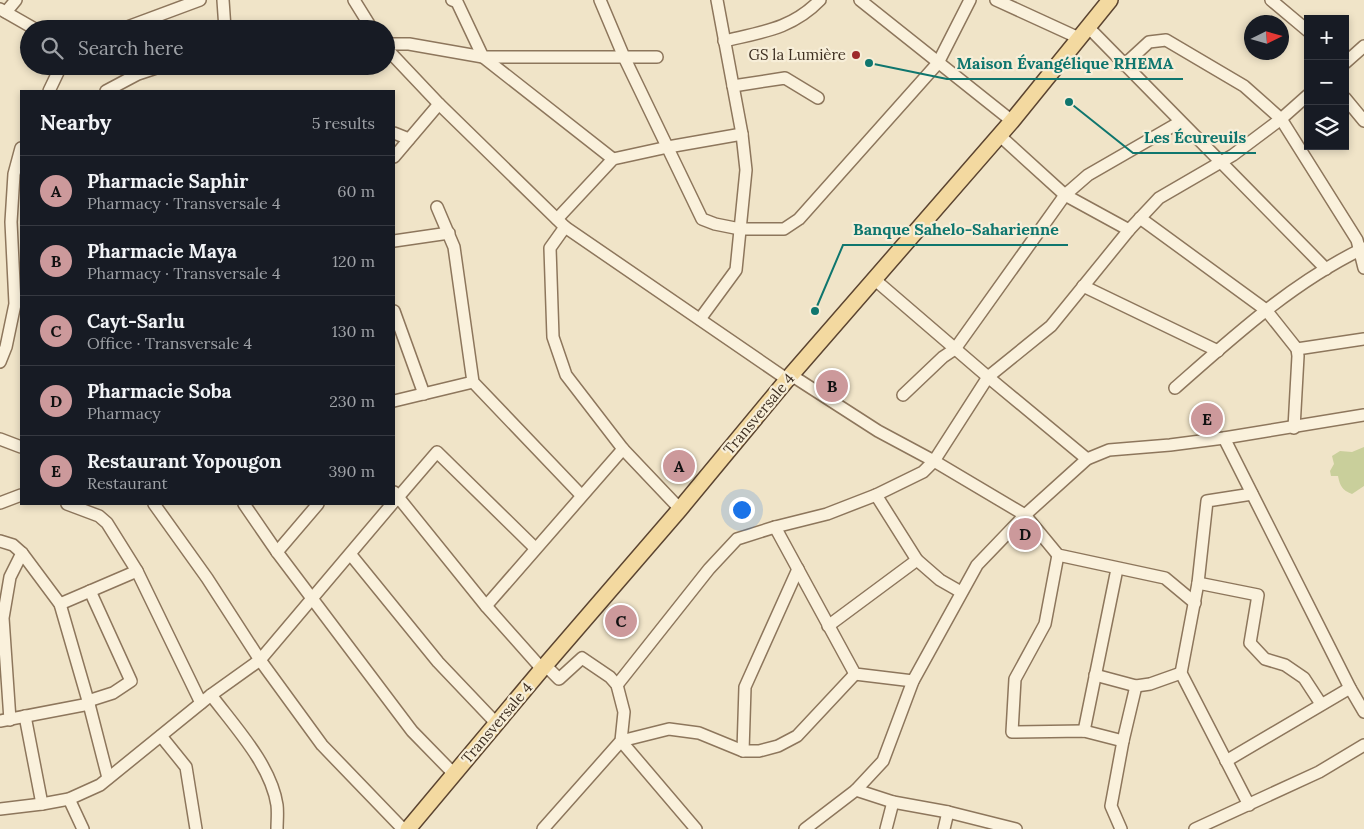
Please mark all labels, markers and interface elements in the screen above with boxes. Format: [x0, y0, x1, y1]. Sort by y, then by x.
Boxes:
north arrow [1244, 15, 1289, 60]
map controls [1304, 15, 1349, 150]
button: + [1304, 15, 1349, 60]
search box [20, 20, 395, 75]
icon: search [38, 34, 66, 62]
text: Search here [78, 36, 184, 60]
place label: GS la Lumière [748, 45, 846, 64]
callout: Maison Évangélique RHEMA [947, 48, 1183, 79]
marker: GS la Lumière [850, 49, 862, 61]
text: Maison Évangélique RHEMA [957, 53, 1174, 73]
button: − [1304, 60, 1349, 105]
button: layers [1304, 105, 1349, 150]
text: Nearby [40, 109, 111, 136]
text: 5 results [312, 113, 375, 133]
callout: Les Écureuils [1133, 122, 1256, 153]
text: Les Écureuils [1144, 127, 1246, 147]
text: Pharmacie Saphir [87, 169, 248, 193]
text: A [51, 181, 61, 201]
text: 60 m [337, 181, 375, 201]
text: Pharmacy · Transversale 4 [87, 193, 281, 213]
callout: Banque Sahelo-Saharienne [843, 214, 1068, 245]
text: Banque Sahelo-Saharienne [853, 219, 1059, 239]
text: Pharmacie Maya [87, 239, 237, 263]
text: B [51, 251, 61, 271]
text: 120 m [332, 251, 375, 271]
text: Pharmacy · Transversale 4 [87, 263, 281, 283]
text: Cayt-Sarlu [87, 309, 185, 333]
text: C [50, 321, 62, 341]
text: 130 m [332, 321, 375, 341]
text: Office · Transversale 4 [87, 333, 252, 353]
pin: B [816, 367, 848, 405]
street label: Transversale 4 [719, 369, 798, 458]
text: Pharmacie Soba [87, 379, 232, 403]
text: D [50, 391, 62, 411]
text: 230 m [329, 391, 375, 411]
pin: E [1191, 400, 1223, 438]
text: Pharmacy [87, 403, 161, 423]
pin: A [663, 447, 695, 485]
text: Restaurant Yopougon [87, 449, 282, 473]
text: E [51, 461, 61, 481]
text: 390 m [328, 461, 375, 481]
text: Restaurant [87, 473, 168, 493]
your location [729, 497, 755, 523]
pin: D [1009, 515, 1041, 553]
pin: C [605, 602, 637, 640]
street label: Transversale 4 [457, 678, 536, 767]

